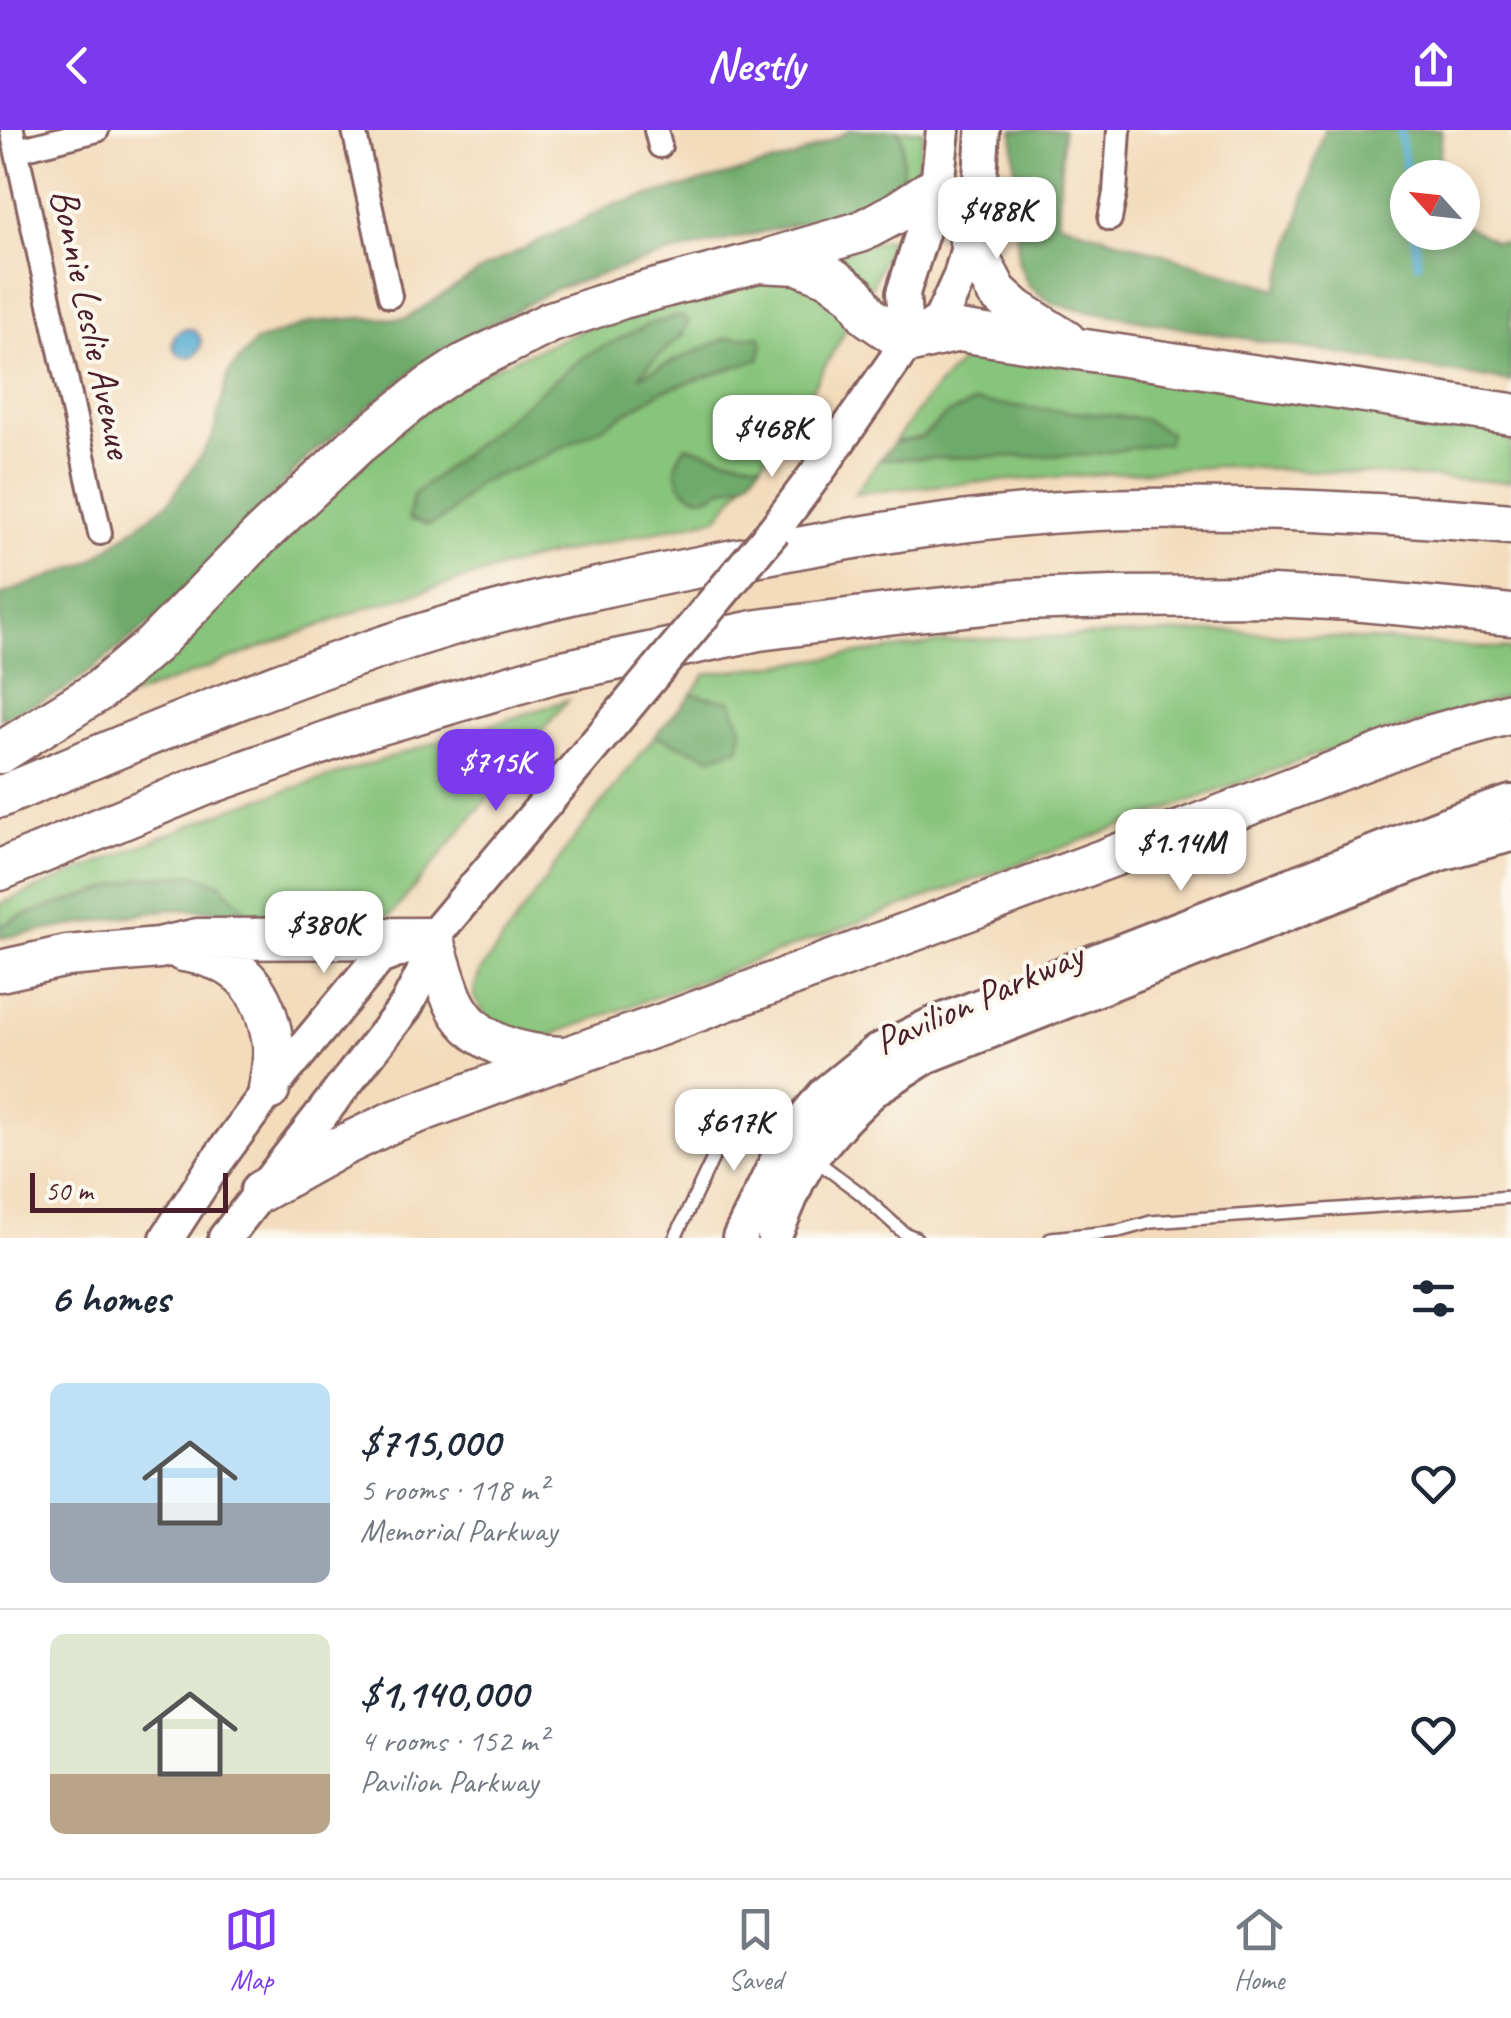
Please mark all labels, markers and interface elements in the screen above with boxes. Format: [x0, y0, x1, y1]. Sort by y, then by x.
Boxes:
text: Nestly [707, 37, 804, 94]
icon: back [50, 38, 105, 93]
icon: share [1406, 38, 1461, 93]
north arrow [1390, 160, 1480, 250]
map controls [1390, 160, 1480, 250]
pin: $488K [927, 177, 1067, 262]
street label: Bonnie Leslie Avenue [39, 184, 146, 465]
text: $488K [960, 189, 1034, 230]
pin: $468K [702, 395, 842, 480]
text: $468K [735, 407, 809, 448]
pin: $715K [426, 729, 566, 814]
text: $715K [459, 741, 533, 782]
pin: $1.14M [1100, 809, 1262, 894]
text: $1.14M [1137, 821, 1225, 862]
pin: $380K [254, 891, 394, 976]
text: $380K [287, 903, 361, 944]
street label: Pavilion Parkway [866, 928, 1093, 1066]
pin: $617K [664, 1089, 804, 1174]
text: $617K [697, 1101, 771, 1142]
scale bar [30, 1168, 228, 1212]
text: 50 m [45, 1173, 93, 1208]
icon: filters [1406, 1271, 1461, 1326]
text: 6 homes [50, 1272, 169, 1325]
text: $715,000 [360, 1416, 500, 1469]
icon: home [130, 1423, 250, 1543]
icon: heart [1406, 1456, 1461, 1511]
text: 5 rooms · 118 m² [360, 1469, 547, 1510]
text: Memorial Parkway [360, 1510, 557, 1551]
text: $1,140,000 [360, 1667, 528, 1720]
icon: home [130, 1674, 250, 1794]
icon: heart [1406, 1707, 1461, 1762]
text: 4 rooms · 152 m² [360, 1720, 547, 1761]
text: Pavilion Parkway [360, 1761, 538, 1802]
tab: Map [224, 1902, 279, 1997]
tab: Saved [728, 1902, 783, 1997]
tab: Home [1232, 1902, 1287, 1997]

